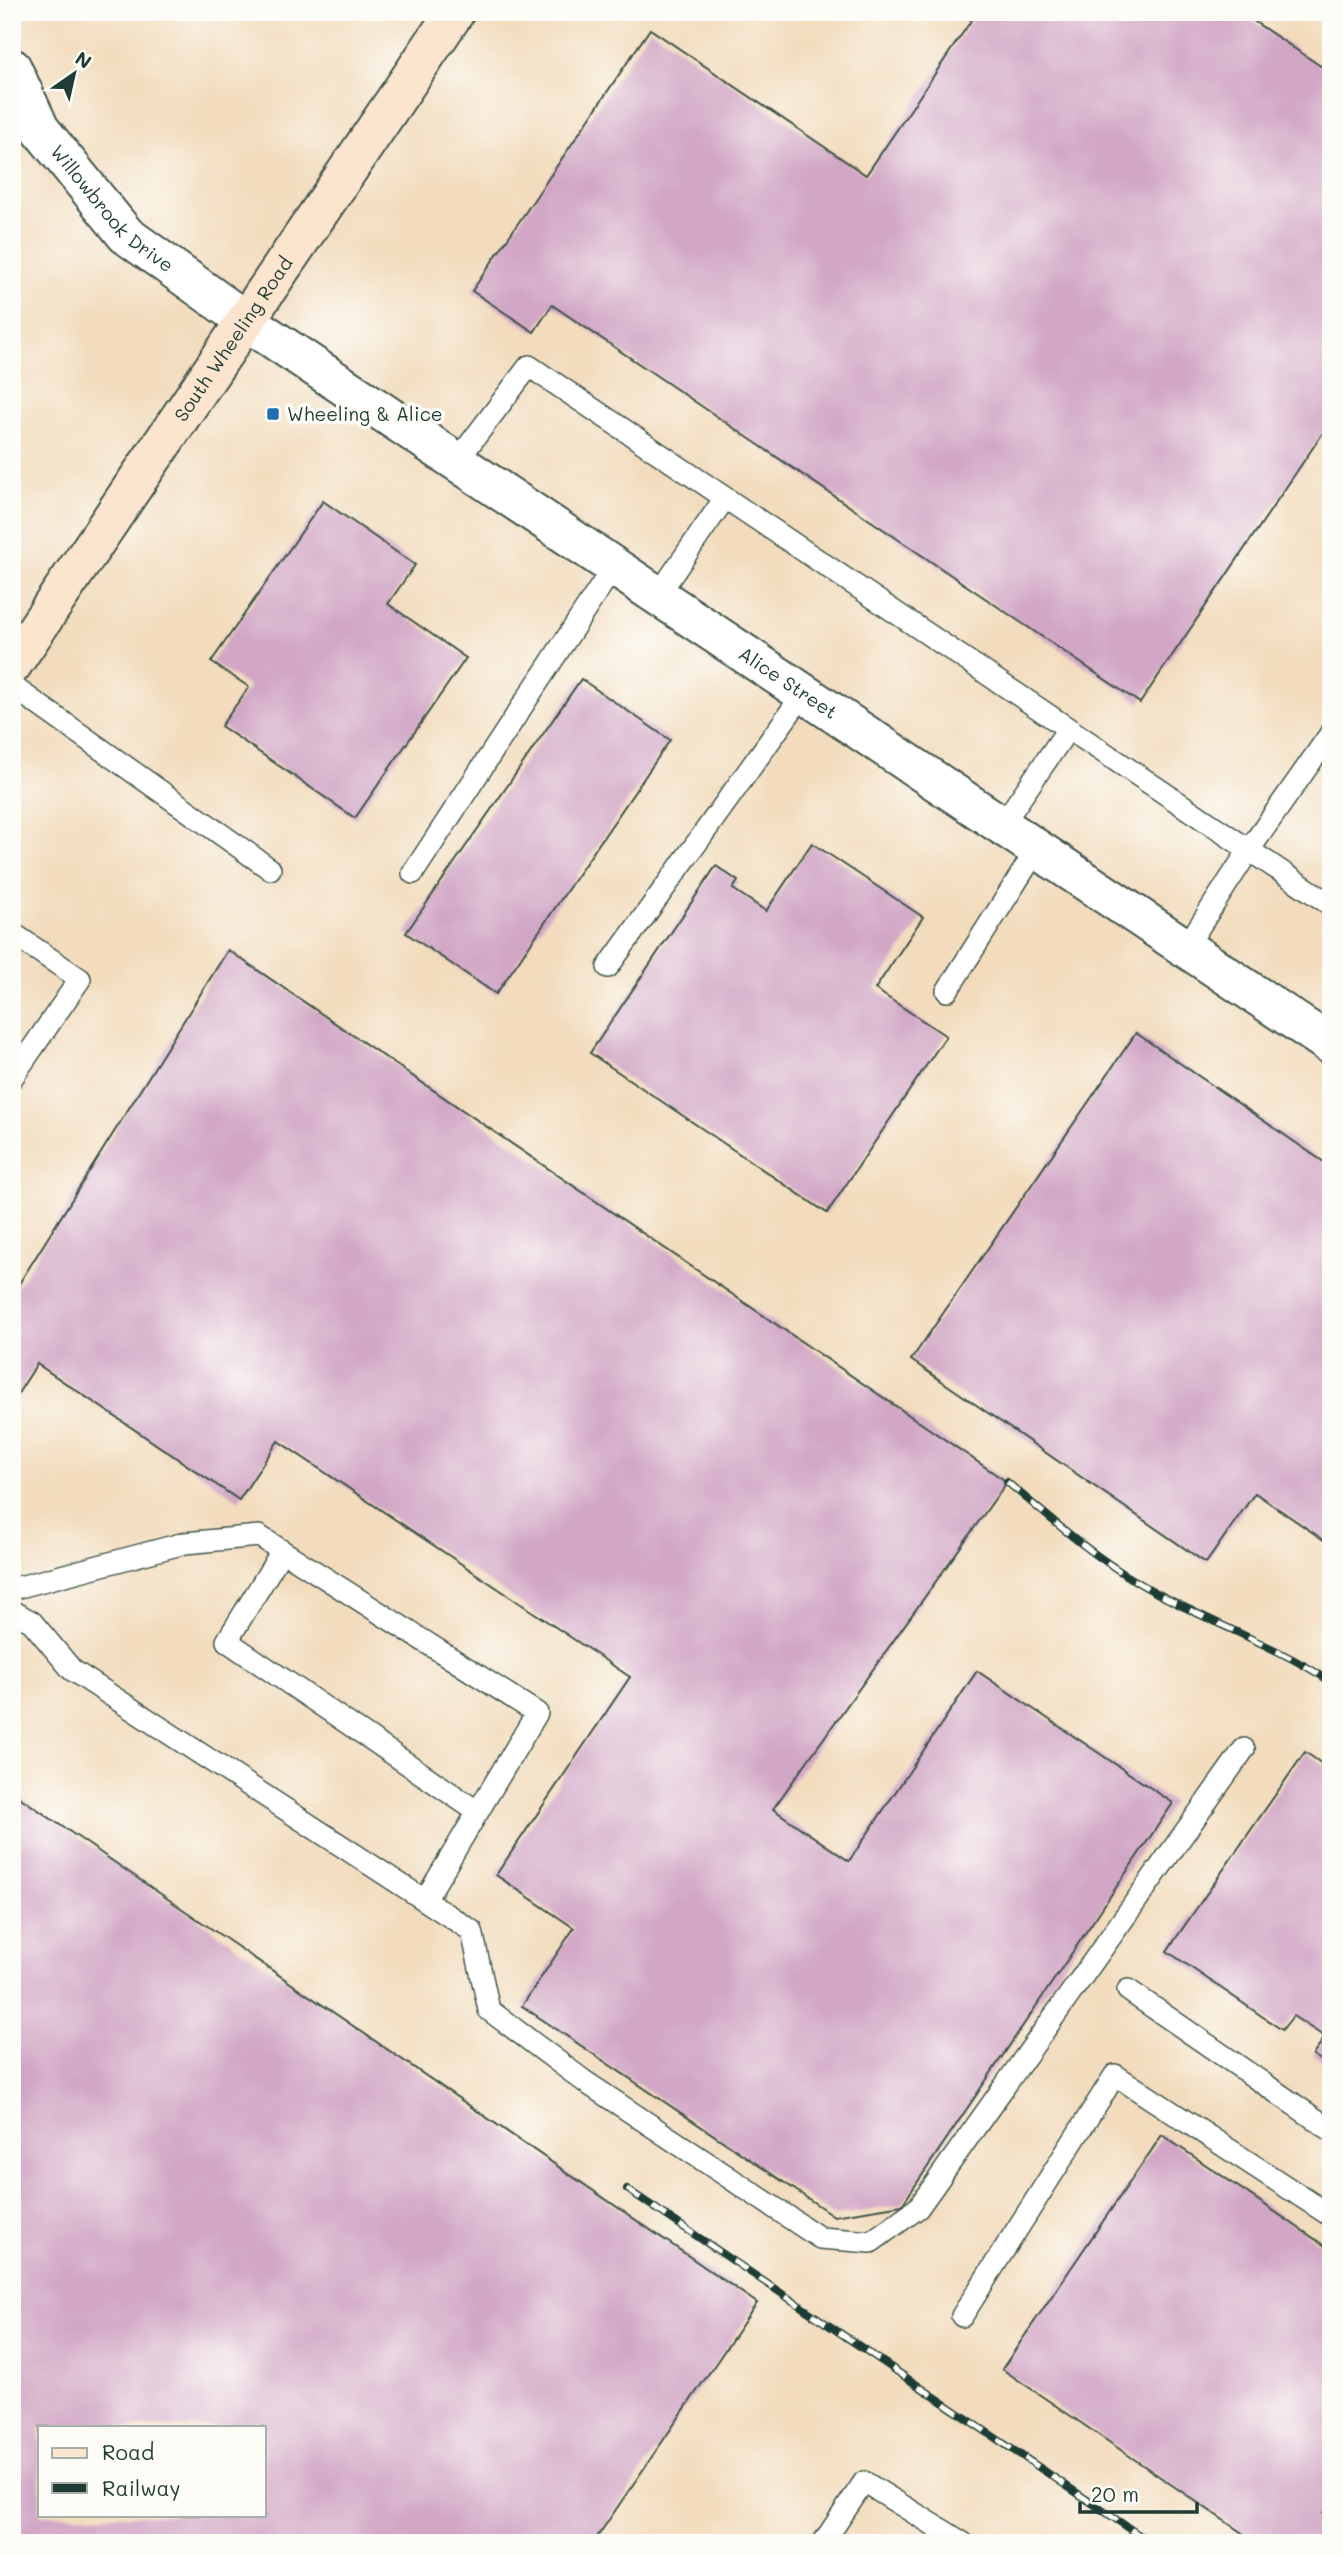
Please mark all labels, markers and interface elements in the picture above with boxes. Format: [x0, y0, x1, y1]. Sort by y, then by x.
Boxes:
north arrow [38, 38, 108, 108]
text: N [71, 45, 97, 74]
street label: Willowbrook Drive [45, 139, 179, 277]
street label: South Wheeling Road [168, 251, 298, 426]
place label: Wheeling & Alice [287, 401, 443, 426]
marker: Wheeling & Alice [265, 406, 281, 422]
street label: Alice Street [734, 640, 842, 724]
legend [38, 2426, 266, 2516]
text: Road [102, 2438, 154, 2465]
scale bar [1080, 2471, 1198, 2515]
text: Railway [102, 2474, 181, 2501]
text: 20 m [1091, 2480, 1139, 2507]

